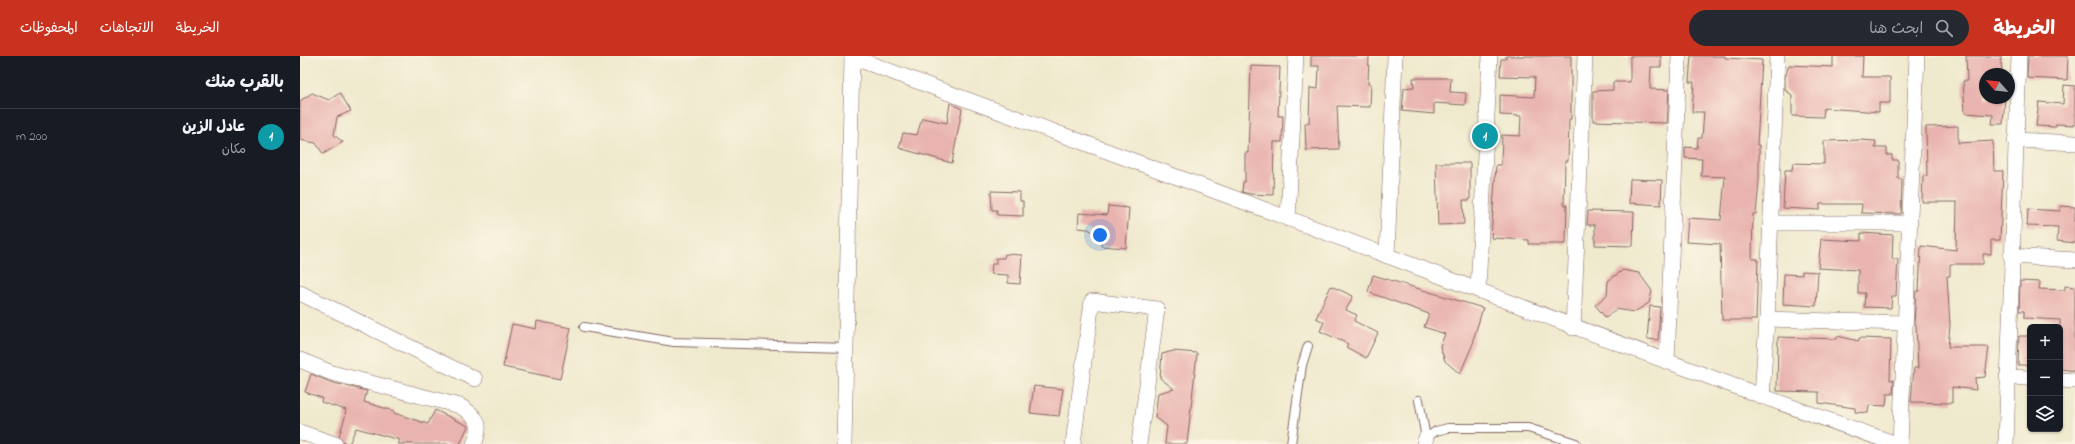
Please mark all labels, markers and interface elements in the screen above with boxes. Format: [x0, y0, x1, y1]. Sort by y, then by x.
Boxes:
search box [1689, 10, 1969, 46]
text: الخريطة [1993, 16, 2055, 43]
icon: search [1933, 17, 1955, 39]
text: المحفوظات [20, 18, 78, 39]
text: الاتجاهات [100, 18, 154, 39]
text: الخريطة [176, 18, 219, 39]
text: ابحث هنا [1869, 18, 1923, 40]
north arrow [1979, 68, 2015, 104]
text: بالقرب منك [205, 70, 284, 95]
text: عادل الزين [182, 116, 246, 138]
pin: 1 [1472, 121, 1498, 151]
text: 200 m [16, 127, 47, 146]
text: 1 [269, 127, 273, 146]
text: مكان [222, 140, 246, 159]
your location [1090, 225, 1110, 245]
map controls [2027, 324, 2063, 432]
button: + [2027, 324, 2063, 360]
button: − [2027, 360, 2063, 396]
button: layers [2027, 396, 2063, 432]

